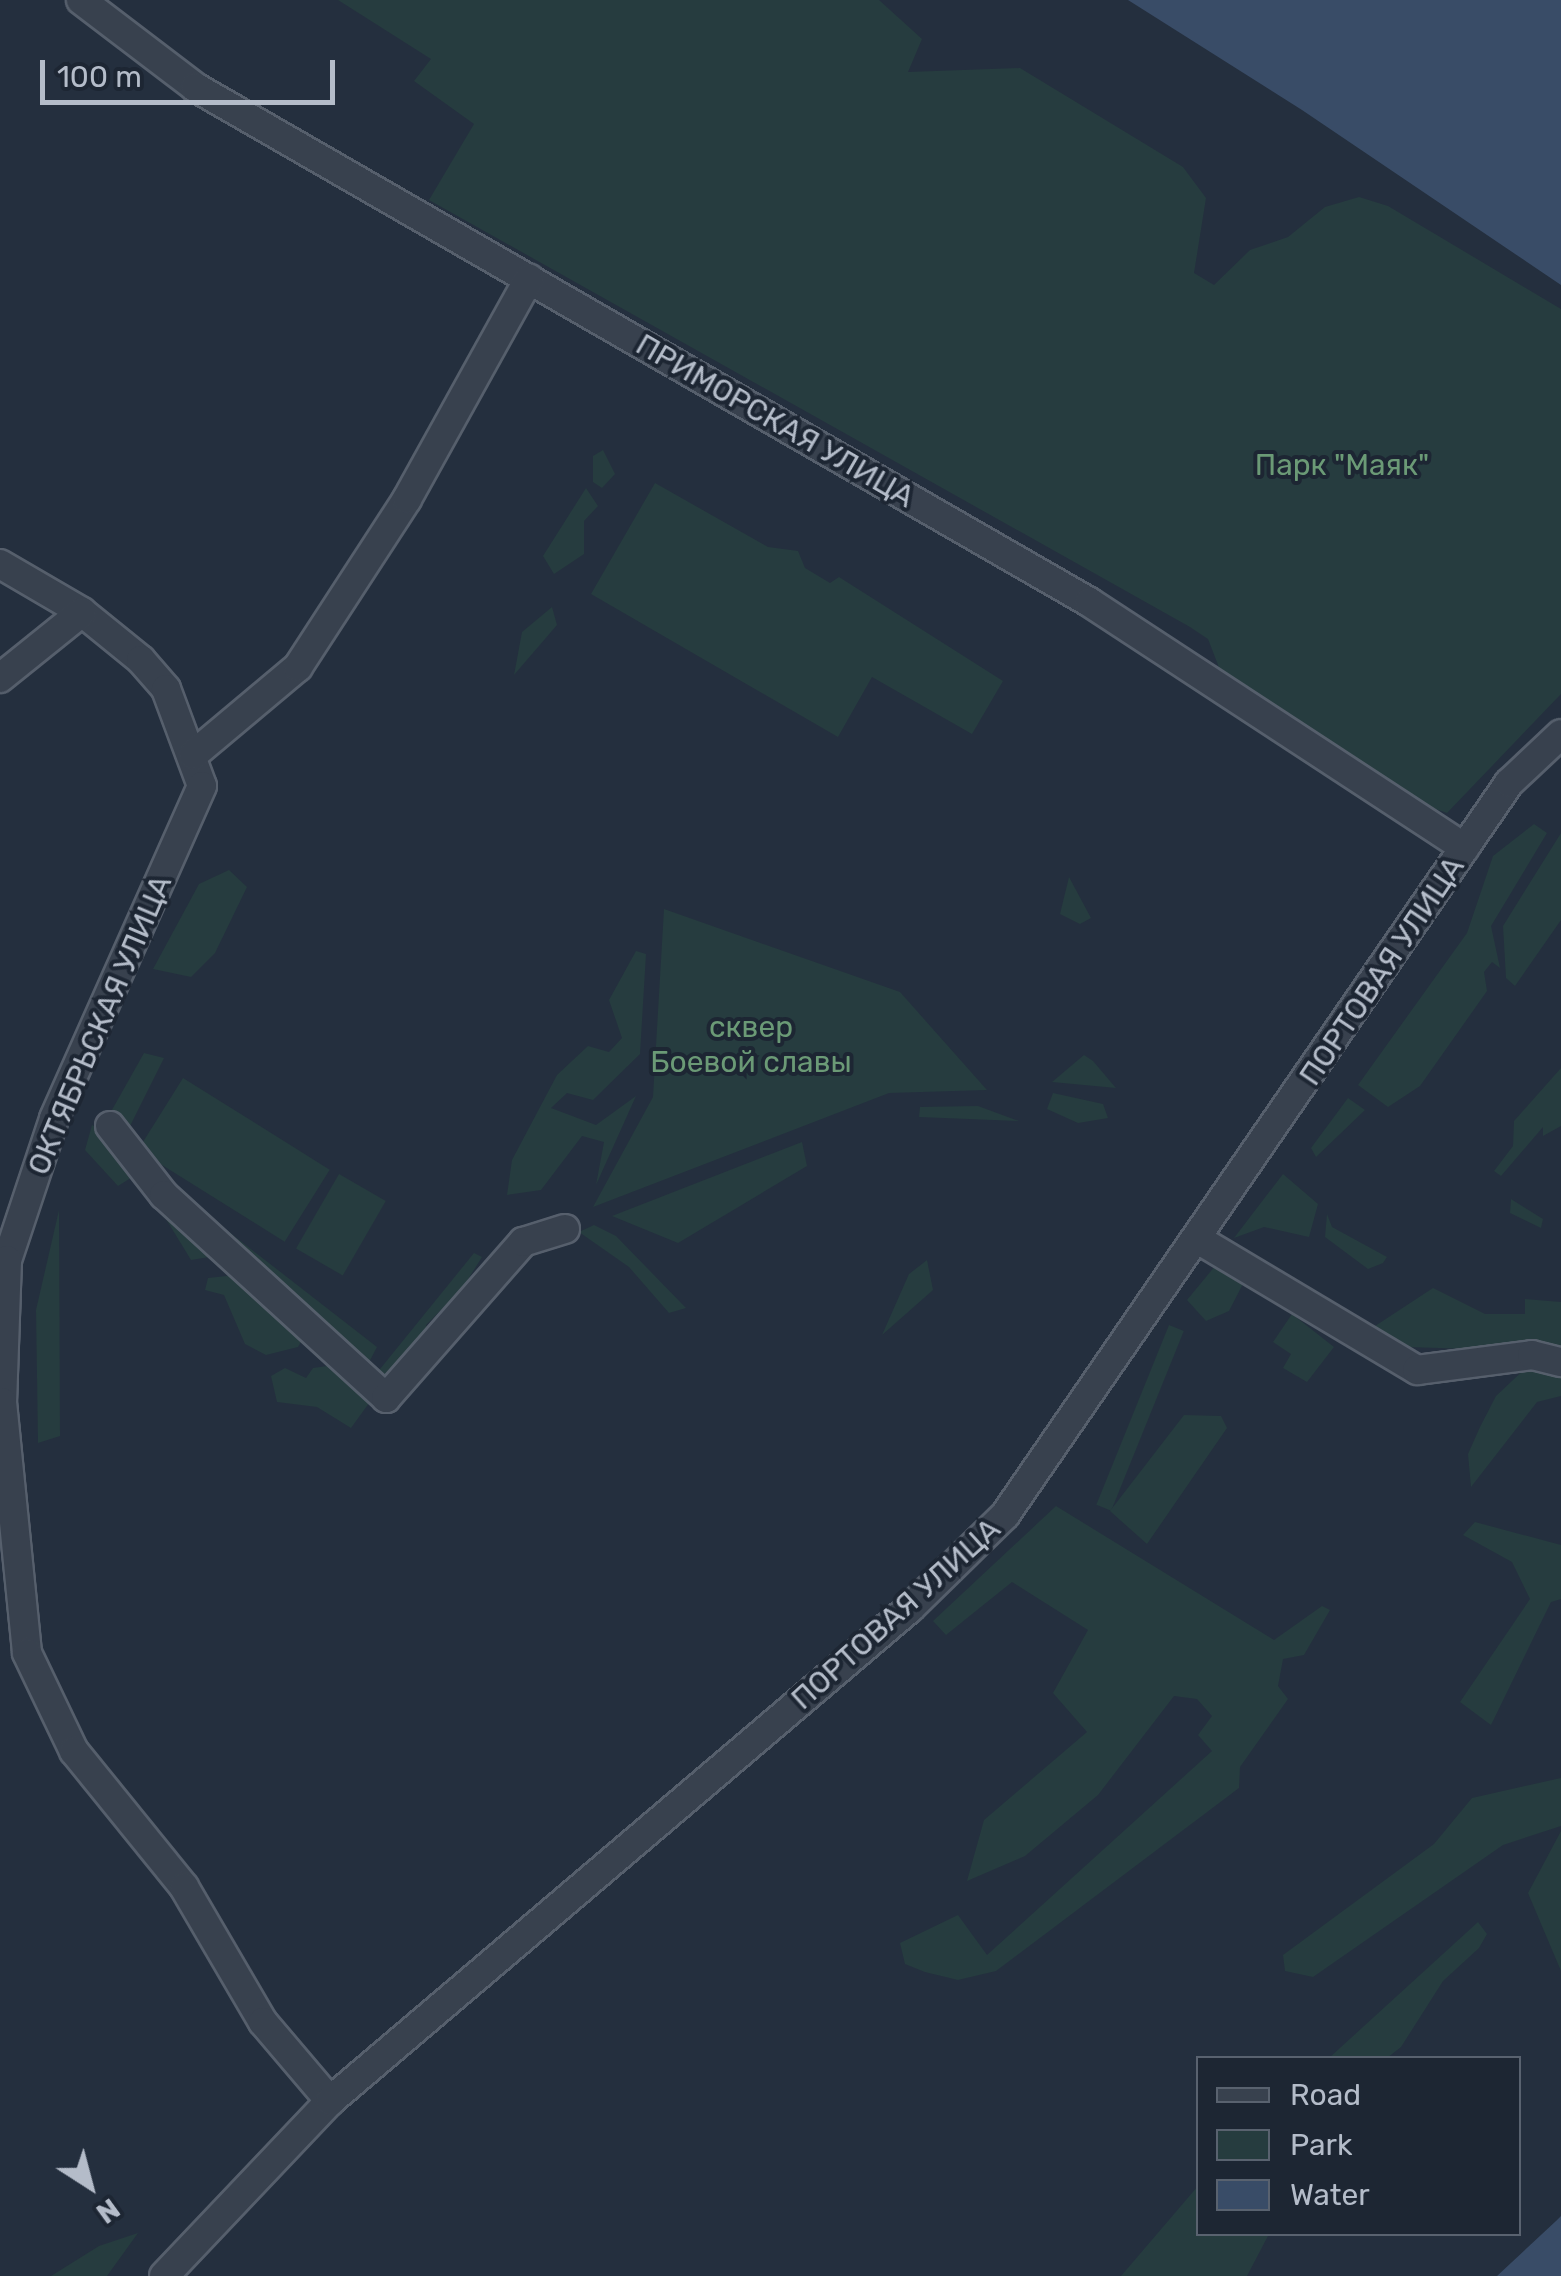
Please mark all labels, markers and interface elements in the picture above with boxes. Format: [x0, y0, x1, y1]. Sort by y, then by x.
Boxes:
scale bar [45, 40, 340, 102]
text: 100 m [57, 59, 142, 95]
street label: ПРИМОРСКАЯ УЛИЦА [630, 327, 920, 515]
park label: Парк "Маяк" [1255, 447, 1429, 483]
street label: ПОРТОВАЯ УЛИЦА [1292, 850, 1472, 1092]
street label: ОКТЯБРЬСКАЯ УЛИЦА [21, 870, 179, 1180]
park label: сквер Боевой славы [650, 1009, 852, 1080]
street label: ПОРТОВАЯ УЛИЦА [784, 1511, 1008, 1717]
legend [1196, 2056, 1521, 2236]
text: Road [1290, 2077, 1361, 2113]
text: Park [1290, 2127, 1352, 2163]
north arrow [40, 2136, 140, 2236]
text: Water [1290, 2177, 1370, 2213]
text: N [90, 2191, 126, 2230]

